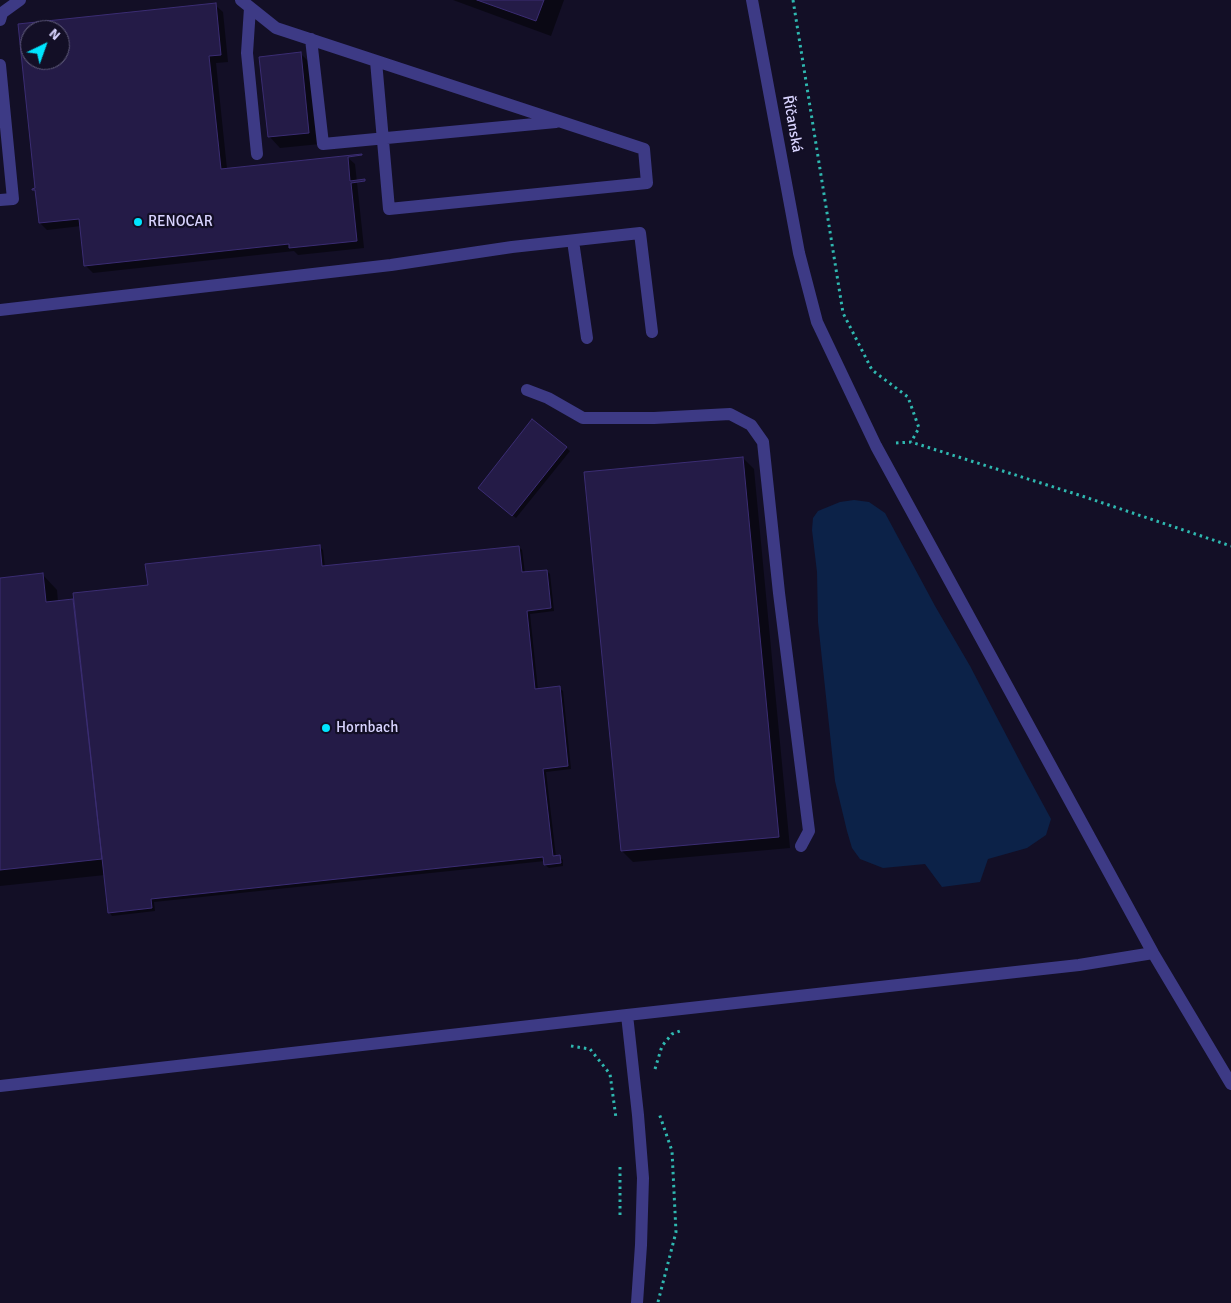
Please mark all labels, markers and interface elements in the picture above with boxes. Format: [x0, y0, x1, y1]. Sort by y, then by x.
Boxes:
north arrow [20, 20, 70, 70]
text: N [45, 25, 64, 44]
street label: Říčanská [778, 94, 806, 154]
place label: RENOCAR [148, 213, 213, 231]
marker: RENOCAR [132, 216, 144, 228]
place label: Hornbach [336, 719, 398, 737]
marker: Hornbach [320, 722, 332, 734]

